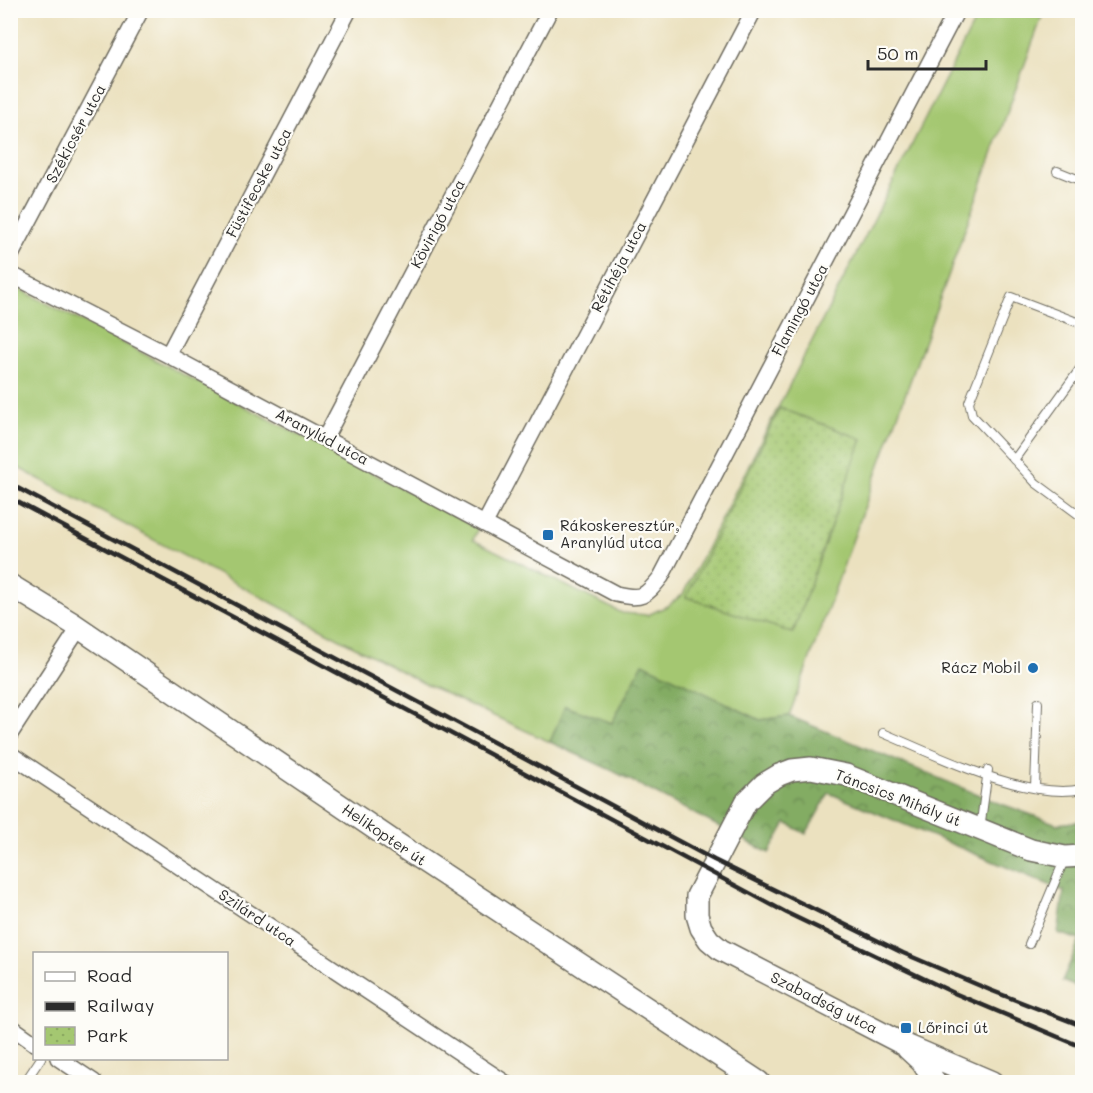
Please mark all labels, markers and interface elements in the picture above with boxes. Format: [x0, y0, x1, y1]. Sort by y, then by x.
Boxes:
scale bar [868, 33, 986, 71]
text: 50 m [877, 41, 919, 65]
street label: Székicsér utca [41, 81, 110, 186]
street label: Füstifecske utca [221, 124, 295, 241]
street label: Kövirigó utca [405, 176, 469, 271]
street label: Rétihéja utca [586, 218, 650, 315]
street label: Flamingó utca [766, 260, 832, 359]
street label: Aranylúd utca [272, 403, 372, 469]
place label: Rákoskeresztúr, Aranylúd utca [560, 515, 680, 552]
marker: Rákoskeresztúr, Aranylúd utca [541, 528, 555, 542]
place label: Rácz Mobil [941, 657, 1021, 677]
marker: Rácz Mobil [1026, 661, 1040, 675]
street label: Táncsics Mihály út [833, 764, 964, 830]
street label: Helikopter út [339, 799, 431, 870]
street label: Szilárd utca [215, 884, 300, 950]
legend [33, 952, 228, 1060]
text: Road [87, 963, 132, 987]
street label: Szabadság utca [767, 966, 881, 1038]
text: Railway [87, 993, 154, 1017]
place label: Lőrinci út [918, 1017, 988, 1037]
marker: Lőrinci út [899, 1021, 913, 1035]
text: Park [87, 1023, 128, 1047]

